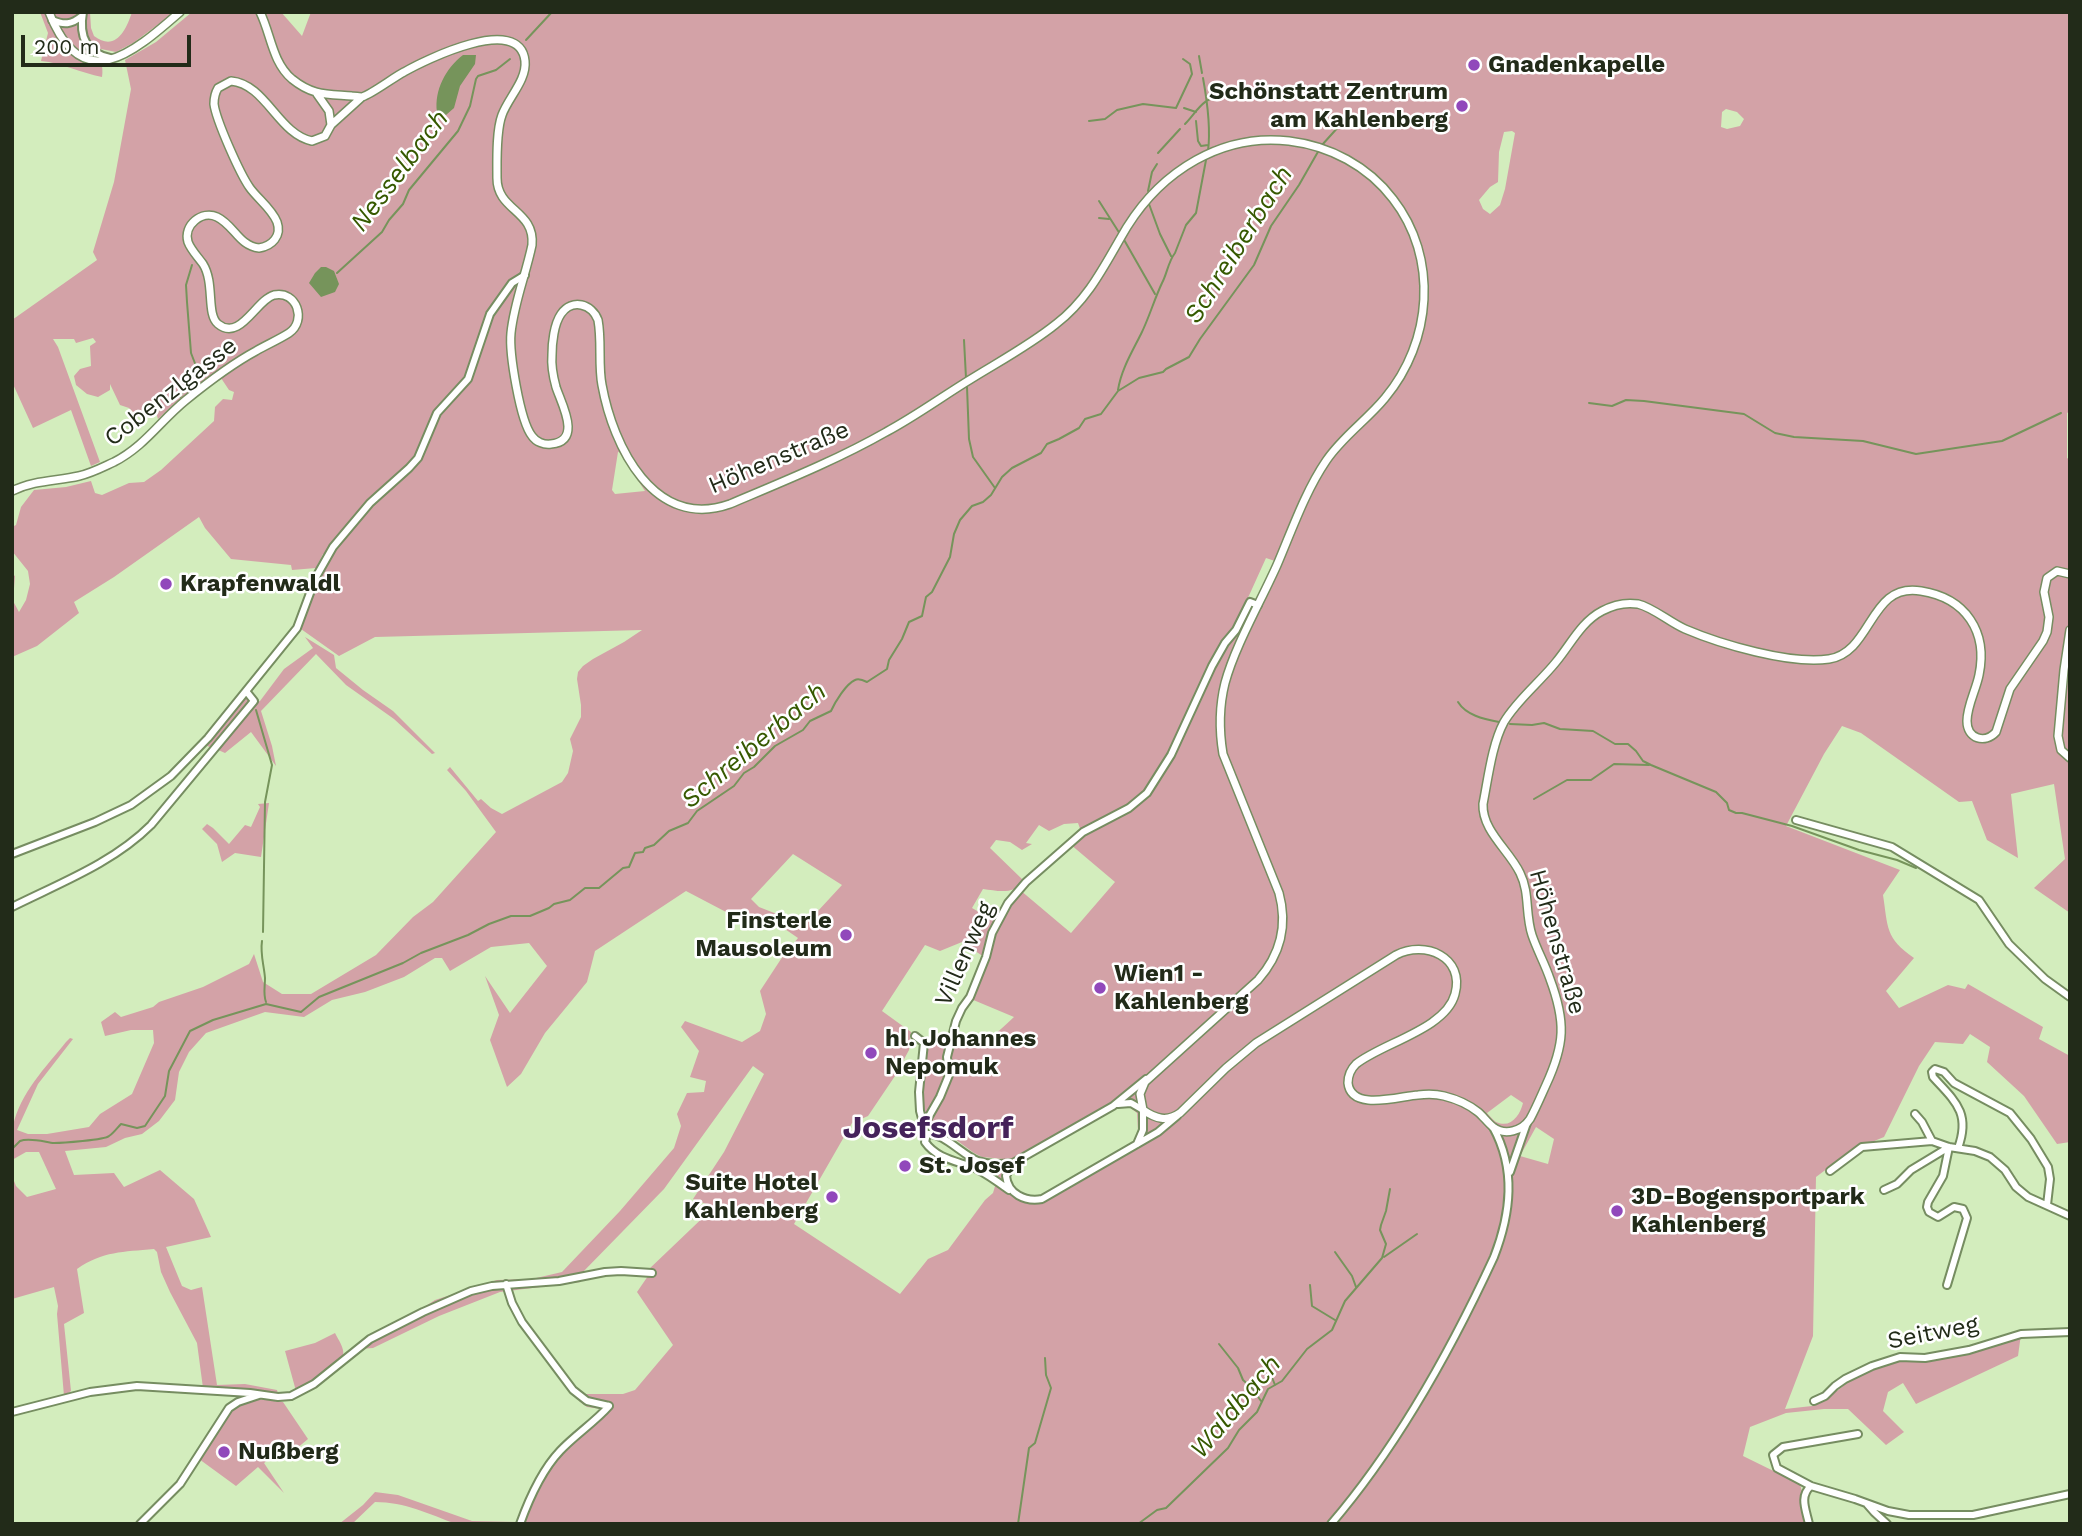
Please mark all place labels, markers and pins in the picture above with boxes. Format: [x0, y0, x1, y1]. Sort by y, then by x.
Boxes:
place label: Gnadenkapelle [1488, 51, 1665, 79]
marker: Gnadenkapelle [1466, 57, 1482, 73]
place label: Schönstatt Zentrum am Kahlenberg [1209, 78, 1448, 134]
marker: Schönstatt Zentrum am Kahlenberg [1454, 98, 1470, 114]
place label: Krapfenwaldl [180, 570, 340, 598]
marker: Krapfenwaldl [158, 576, 174, 592]
place label: Finsterle Mausoleum [695, 907, 832, 963]
marker: Finsterle Mausoleum [838, 927, 854, 943]
place label: Wien1 - Kahlenberg [1114, 960, 1248, 1016]
marker: Wien1 - Kahlenberg [1092, 980, 1108, 996]
place label: hl. Johannes Nepomuk [885, 1025, 1036, 1081]
marker: hl. Johannes Nepomuk [863, 1045, 879, 1061]
place label: St. Josef [919, 1152, 1025, 1180]
marker: St. Josef [897, 1158, 913, 1174]
place label: Suite Hotel Kahlenberg [684, 1169, 818, 1225]
place label: 3D-Bogensportpark Kahlenberg [1631, 1183, 1865, 1239]
marker: Suite Hotel Kahlenberg [824, 1189, 840, 1205]
marker: 3D-Bogensportpark Kahlenberg [1609, 1203, 1625, 1219]
place label: Nußberg [238, 1438, 339, 1466]
marker: Nußberg [216, 1444, 232, 1460]

